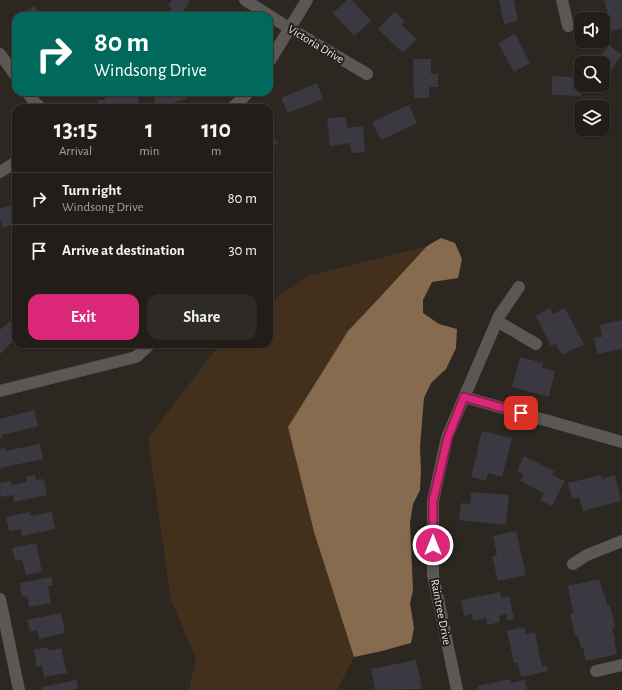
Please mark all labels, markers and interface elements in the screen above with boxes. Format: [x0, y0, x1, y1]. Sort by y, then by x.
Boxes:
map controls [574, 12, 610, 136]
button: sound [574, 12, 610, 48]
street label: Victoria Drive [286, 23, 346, 65]
icon: right [28, 28, 80, 80]
text: 80 m [94, 29, 149, 57]
button: search [574, 56, 610, 92]
text: Windsong Drive [94, 62, 207, 80]
button: layers [574, 100, 610, 136]
text: 13:15 [54, 118, 97, 142]
text: 1 [145, 118, 154, 142]
text: 110 [201, 118, 231, 142]
text: Arrival [59, 145, 92, 158]
text: min [139, 145, 159, 158]
text: m [211, 145, 221, 158]
text: Turn right [62, 183, 121, 198]
icon: right [28, 188, 50, 210]
text: 80 m [227, 191, 257, 206]
text: Windsong Drive [62, 201, 143, 214]
icon: arrive [28, 240, 50, 262]
text: Arrive at destination [62, 243, 185, 258]
text: 30 m [228, 243, 257, 258]
button: Exit [28, 294, 139, 340]
button: Share [147, 294, 257, 340]
pin [504, 396, 538, 430]
icon: arrive [510, 402, 532, 424]
position arrow [412, 524, 454, 566]
street label: Raintree Drive [429, 578, 453, 646]

